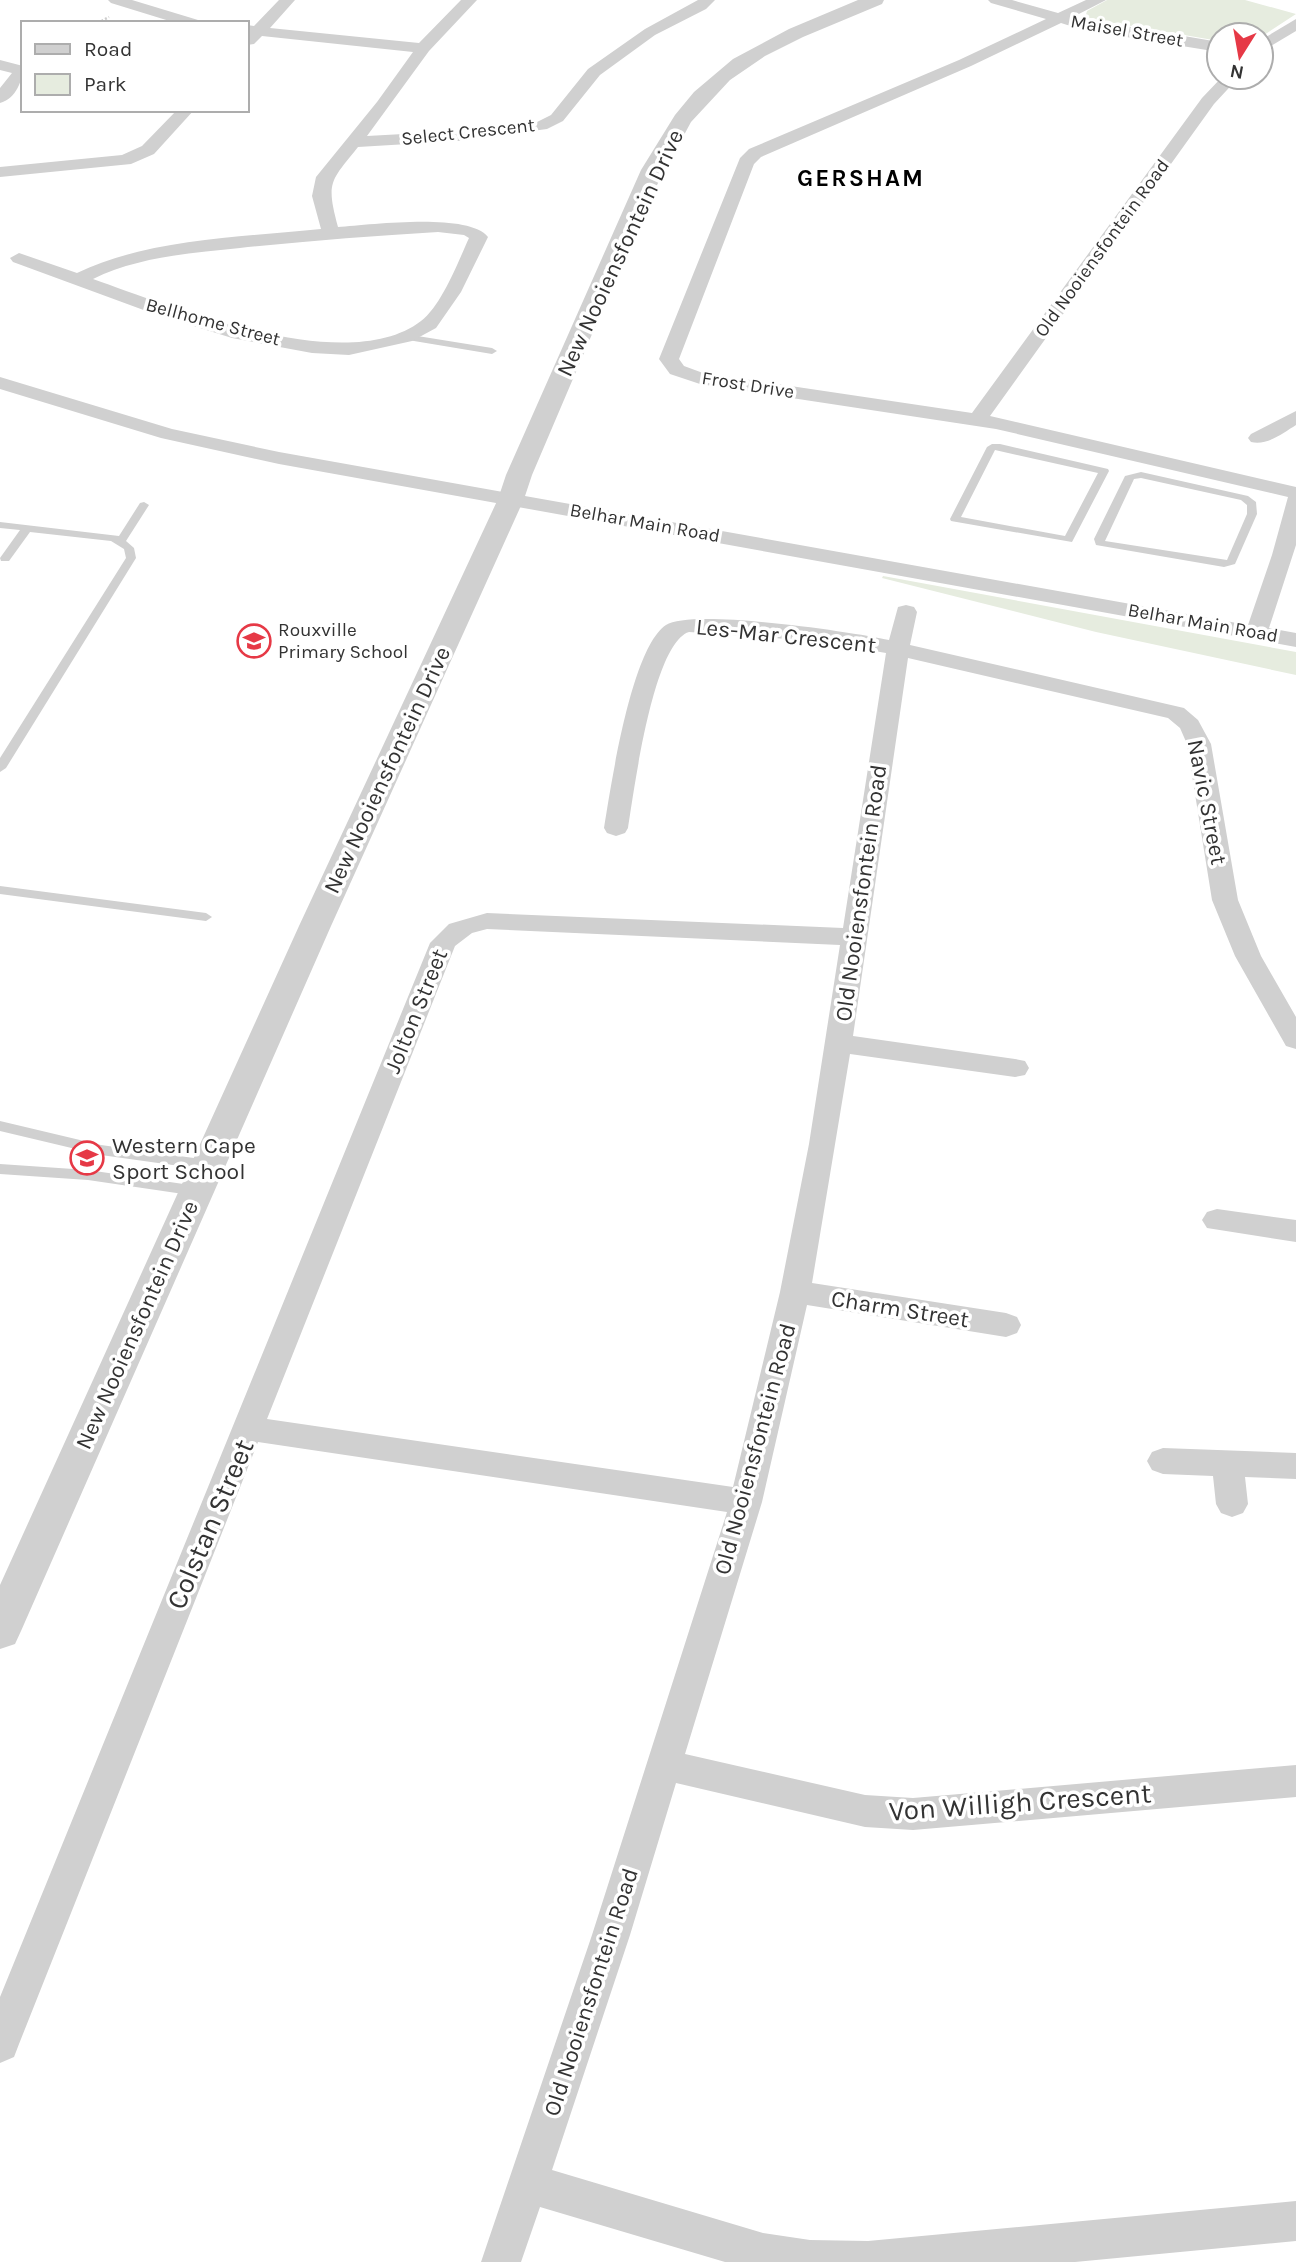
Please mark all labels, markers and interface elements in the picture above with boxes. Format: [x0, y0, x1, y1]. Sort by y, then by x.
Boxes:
street label: Maisel Street [1069, 10, 1185, 52]
legend [21, 21, 248, 112]
north arrow [1205, 21, 1275, 91]
text: Road [84, 37, 132, 61]
text: N [1228, 60, 1246, 84]
text: Park [84, 72, 127, 96]
street label: Select Crescent [400, 114, 536, 150]
street label: New Nooiensfontein Drive [551, 125, 689, 381]
street label: Old Nooiensfontein Road [1030, 155, 1174, 341]
district label: GERSHAM [797, 164, 925, 192]
street label: Bellhome Street [143, 293, 283, 351]
street label: Frost Drive [700, 367, 796, 403]
street label: Belhar Main Road [568, 499, 722, 547]
street label: Belhar Main Road [1126, 599, 1280, 647]
street label: Les-Mar Crescent [695, 613, 878, 659]
place label: Rouxville Primary School [278, 619, 408, 663]
school or university icon: Rouxville Primary School [235, 622, 273, 660]
street label: New Nooiensfontein Drive [318, 642, 456, 898]
street label: Navic Street [1182, 737, 1232, 867]
street label: Old Nooiensfontein Road [830, 763, 892, 1023]
street label: Jolton Street [379, 944, 453, 1077]
place label: Western Cape Sport School [112, 1132, 256, 1185]
school or university icon: Western Cape Sport School [68, 1139, 106, 1177]
street label: New Nooiensfontein Drive [70, 1197, 204, 1453]
street label: Charm Street [829, 1285, 971, 1333]
street label: Old Nooiensfontein Road [708, 1320, 802, 1578]
street label: Colstan Street [159, 1434, 261, 1614]
street label: Von Willigh Crescent [888, 1776, 1152, 1828]
street label: Old Nooiensfontein Road [538, 1865, 644, 2119]

